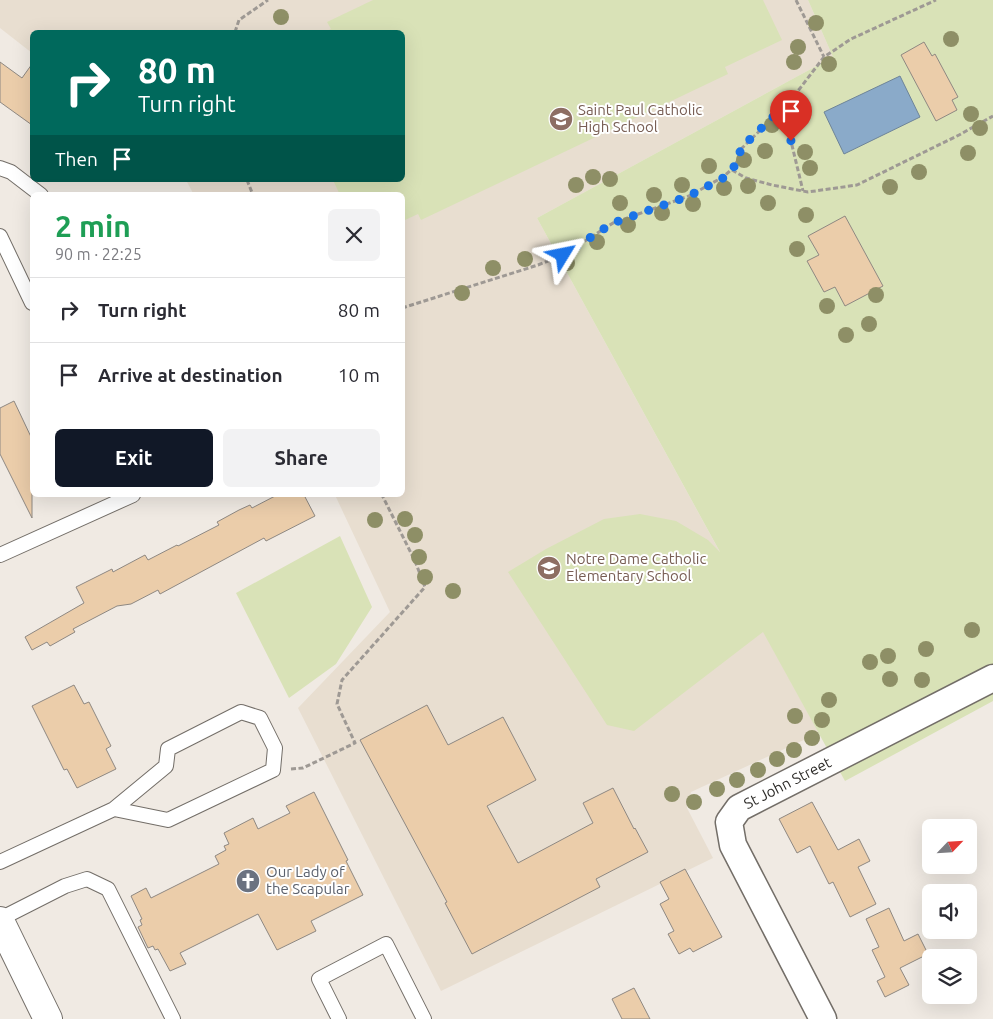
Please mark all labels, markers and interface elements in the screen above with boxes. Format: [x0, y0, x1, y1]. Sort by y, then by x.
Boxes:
icon: right [55, 50, 120, 115]
text: 80 m [138, 50, 216, 90]
pin [770, 90, 812, 141]
text: Turn right [138, 91, 236, 116]
icon: arrive [777, 97, 805, 125]
place label: Saint Paul Catholic High School [578, 101, 702, 135]
school or university icon: Saint Paul Catholic High School [548, 106, 574, 132]
icon: arrive [108, 145, 136, 173]
text: Then [55, 148, 98, 170]
text: 2 min [55, 209, 131, 243]
button: close [328, 209, 380, 261]
position arrow [536, 228, 588, 280]
text: 90 m · 22:25 [55, 245, 142, 263]
icon: right [55, 296, 83, 324]
text: Turn right [98, 299, 186, 321]
text: 80 m [338, 299, 380, 321]
icon: arrive [55, 361, 83, 389]
text: Arrive at destination [98, 364, 283, 386]
text: 10 m [338, 364, 380, 386]
button: Exit [55, 429, 213, 487]
button: Share [223, 429, 380, 487]
place label: Notre Dame Catholic Elementary School [566, 550, 706, 584]
school or university icon: Notre Dame Catholic Elementary School [536, 555, 562, 581]
street label: St John Street [741, 753, 834, 812]
north arrow [922, 819, 978, 874]
map controls [922, 819, 977, 1004]
place label: Our Lady of the Scapular [266, 863, 350, 897]
church icon: Our Lady of the Scapular [235, 868, 261, 894]
button: sound [922, 884, 977, 939]
button: layers [922, 949, 977, 1004]

